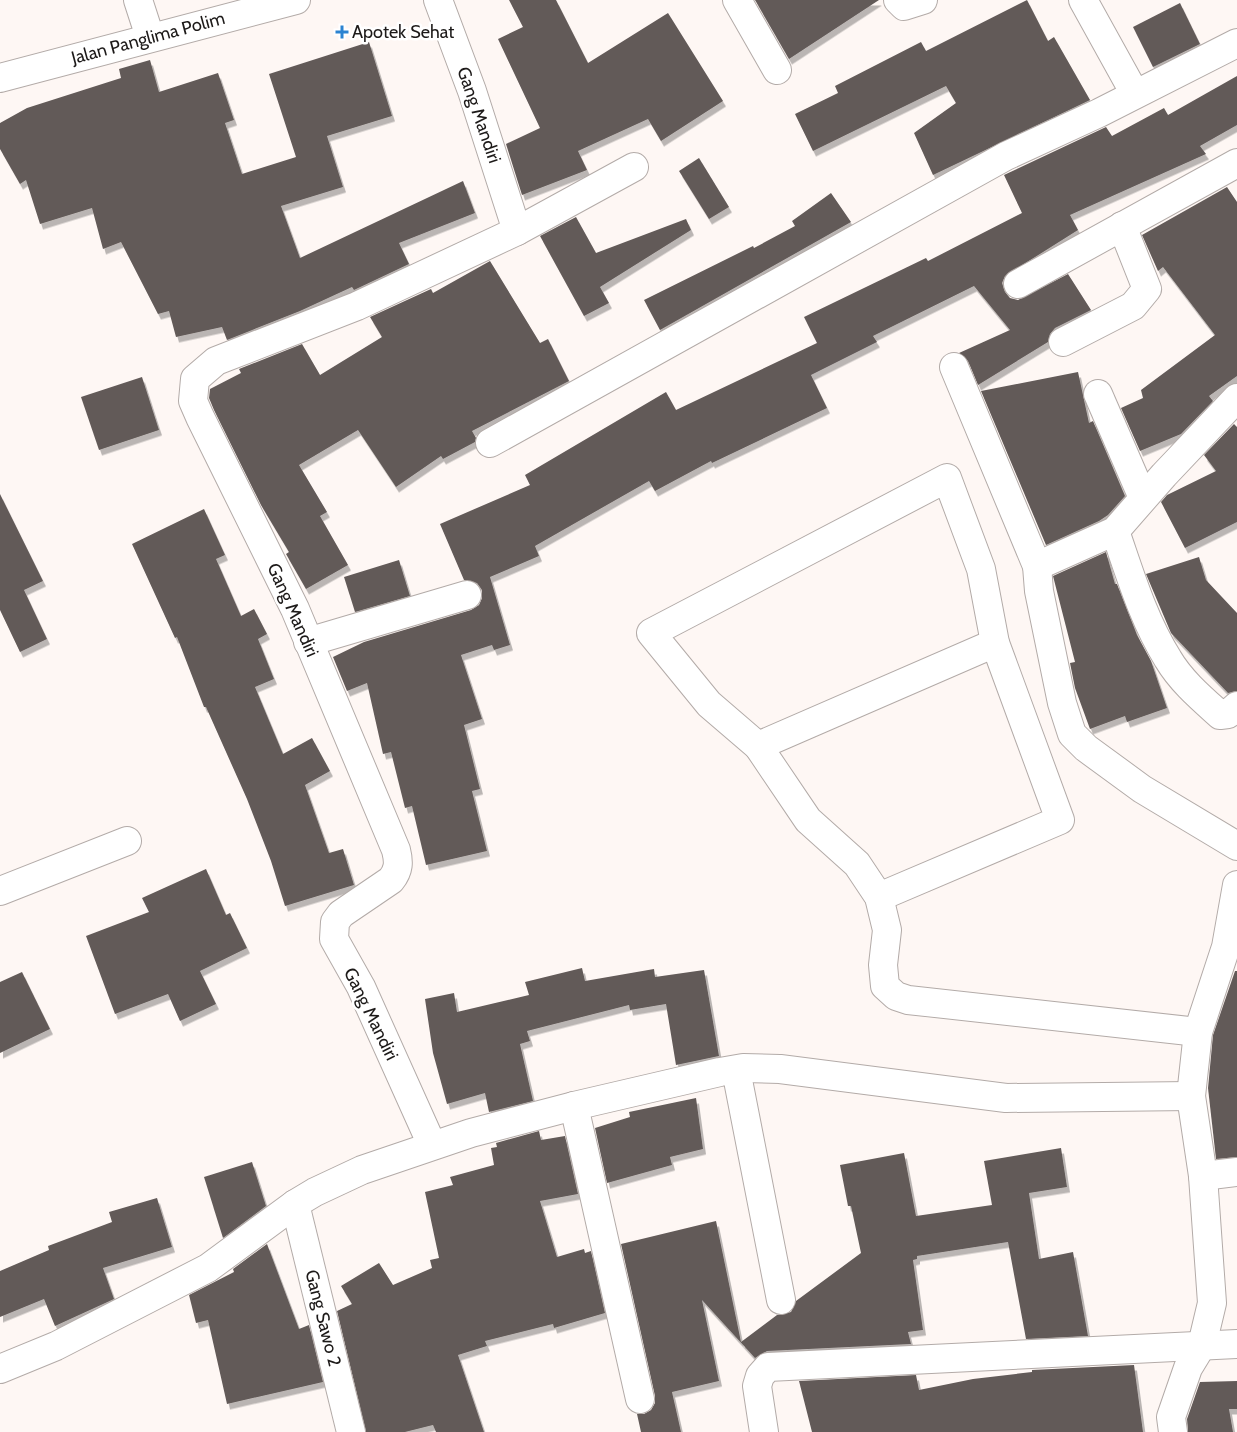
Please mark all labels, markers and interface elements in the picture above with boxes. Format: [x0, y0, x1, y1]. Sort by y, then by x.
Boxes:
street label: Jalan Panglima Polim [68, 7, 227, 69]
place label: Apotek Sehat [352, 21, 454, 43]
marker: Apotek Sehat [336, 26, 348, 38]
street label: Gang Mandiri [452, 64, 506, 166]
street label: Gang Mandiri [263, 560, 323, 660]
street label: Gang Mandiri [339, 964, 403, 1064]
street label: Gang Sawo 2 [300, 1267, 346, 1369]

